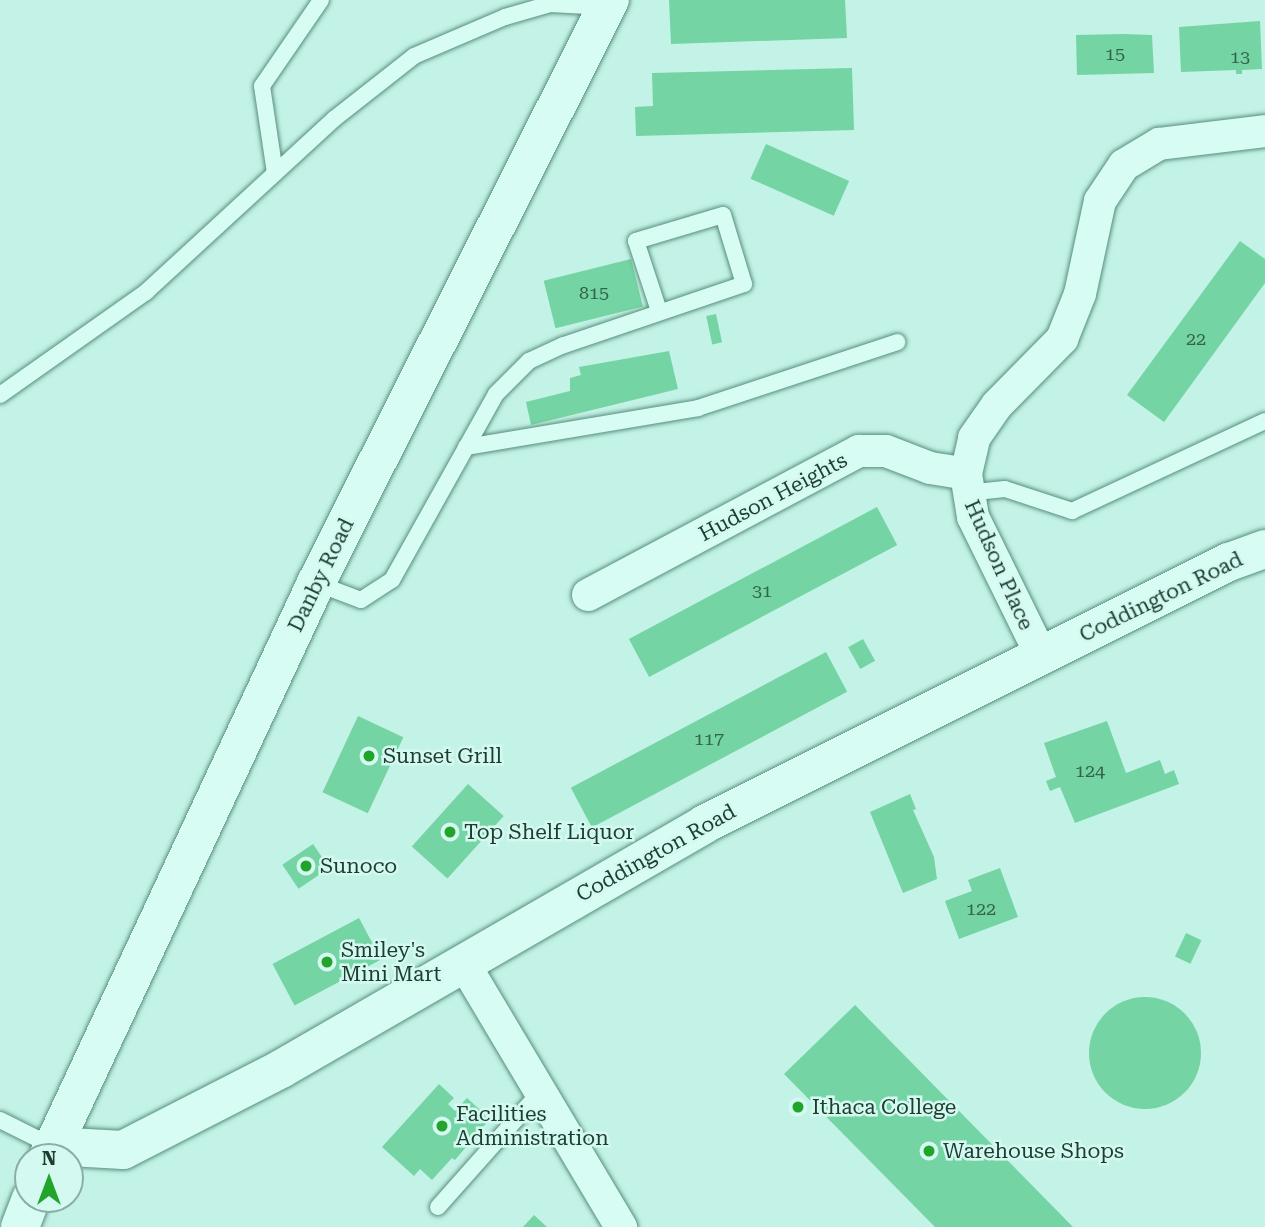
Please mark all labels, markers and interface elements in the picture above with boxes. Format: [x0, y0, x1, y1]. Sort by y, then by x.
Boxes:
house number: 15 [1105, 43, 1125, 65]
house number: 13 [1230, 46, 1250, 68]
house number: 815 [579, 282, 609, 304]
house number: 22 [1186, 328, 1206, 350]
street label: Hudson Heights [695, 447, 851, 547]
street label: Hudson Place [959, 496, 1039, 634]
street label: Danby Road [283, 514, 359, 636]
street label: Coddington Road [1075, 547, 1247, 647]
house number: 31 [752, 580, 772, 602]
house number: 117 [694, 728, 724, 750]
place label: Sunset Grill [383, 743, 502, 769]
marker: Sunset Grill [361, 748, 377, 764]
house number: 124 [1075, 760, 1105, 782]
street label: Coddington Road [572, 799, 740, 907]
place label: Top Shelf Liquor [464, 819, 634, 845]
marker: Top Shelf Liquor [442, 824, 458, 840]
place label: Sunoco [320, 853, 397, 879]
marker: Sunoco [298, 858, 314, 874]
house number: 122 [966, 898, 996, 920]
place label: Smiley's Mini Mart [341, 937, 441, 987]
marker: Smiley's Mini Mart [319, 954, 335, 970]
place label: Ithaca College [812, 1094, 956, 1120]
marker: Ithaca College [790, 1099, 806, 1115]
place label: Facilities Administration [456, 1101, 609, 1151]
marker: Facilities Administration [434, 1118, 450, 1134]
place label: Warehouse Shops [943, 1138, 1124, 1164]
north arrow [14, 1143, 84, 1213]
marker: Warehouse Shops [921, 1143, 937, 1159]
text: N [42, 1147, 56, 1170]

